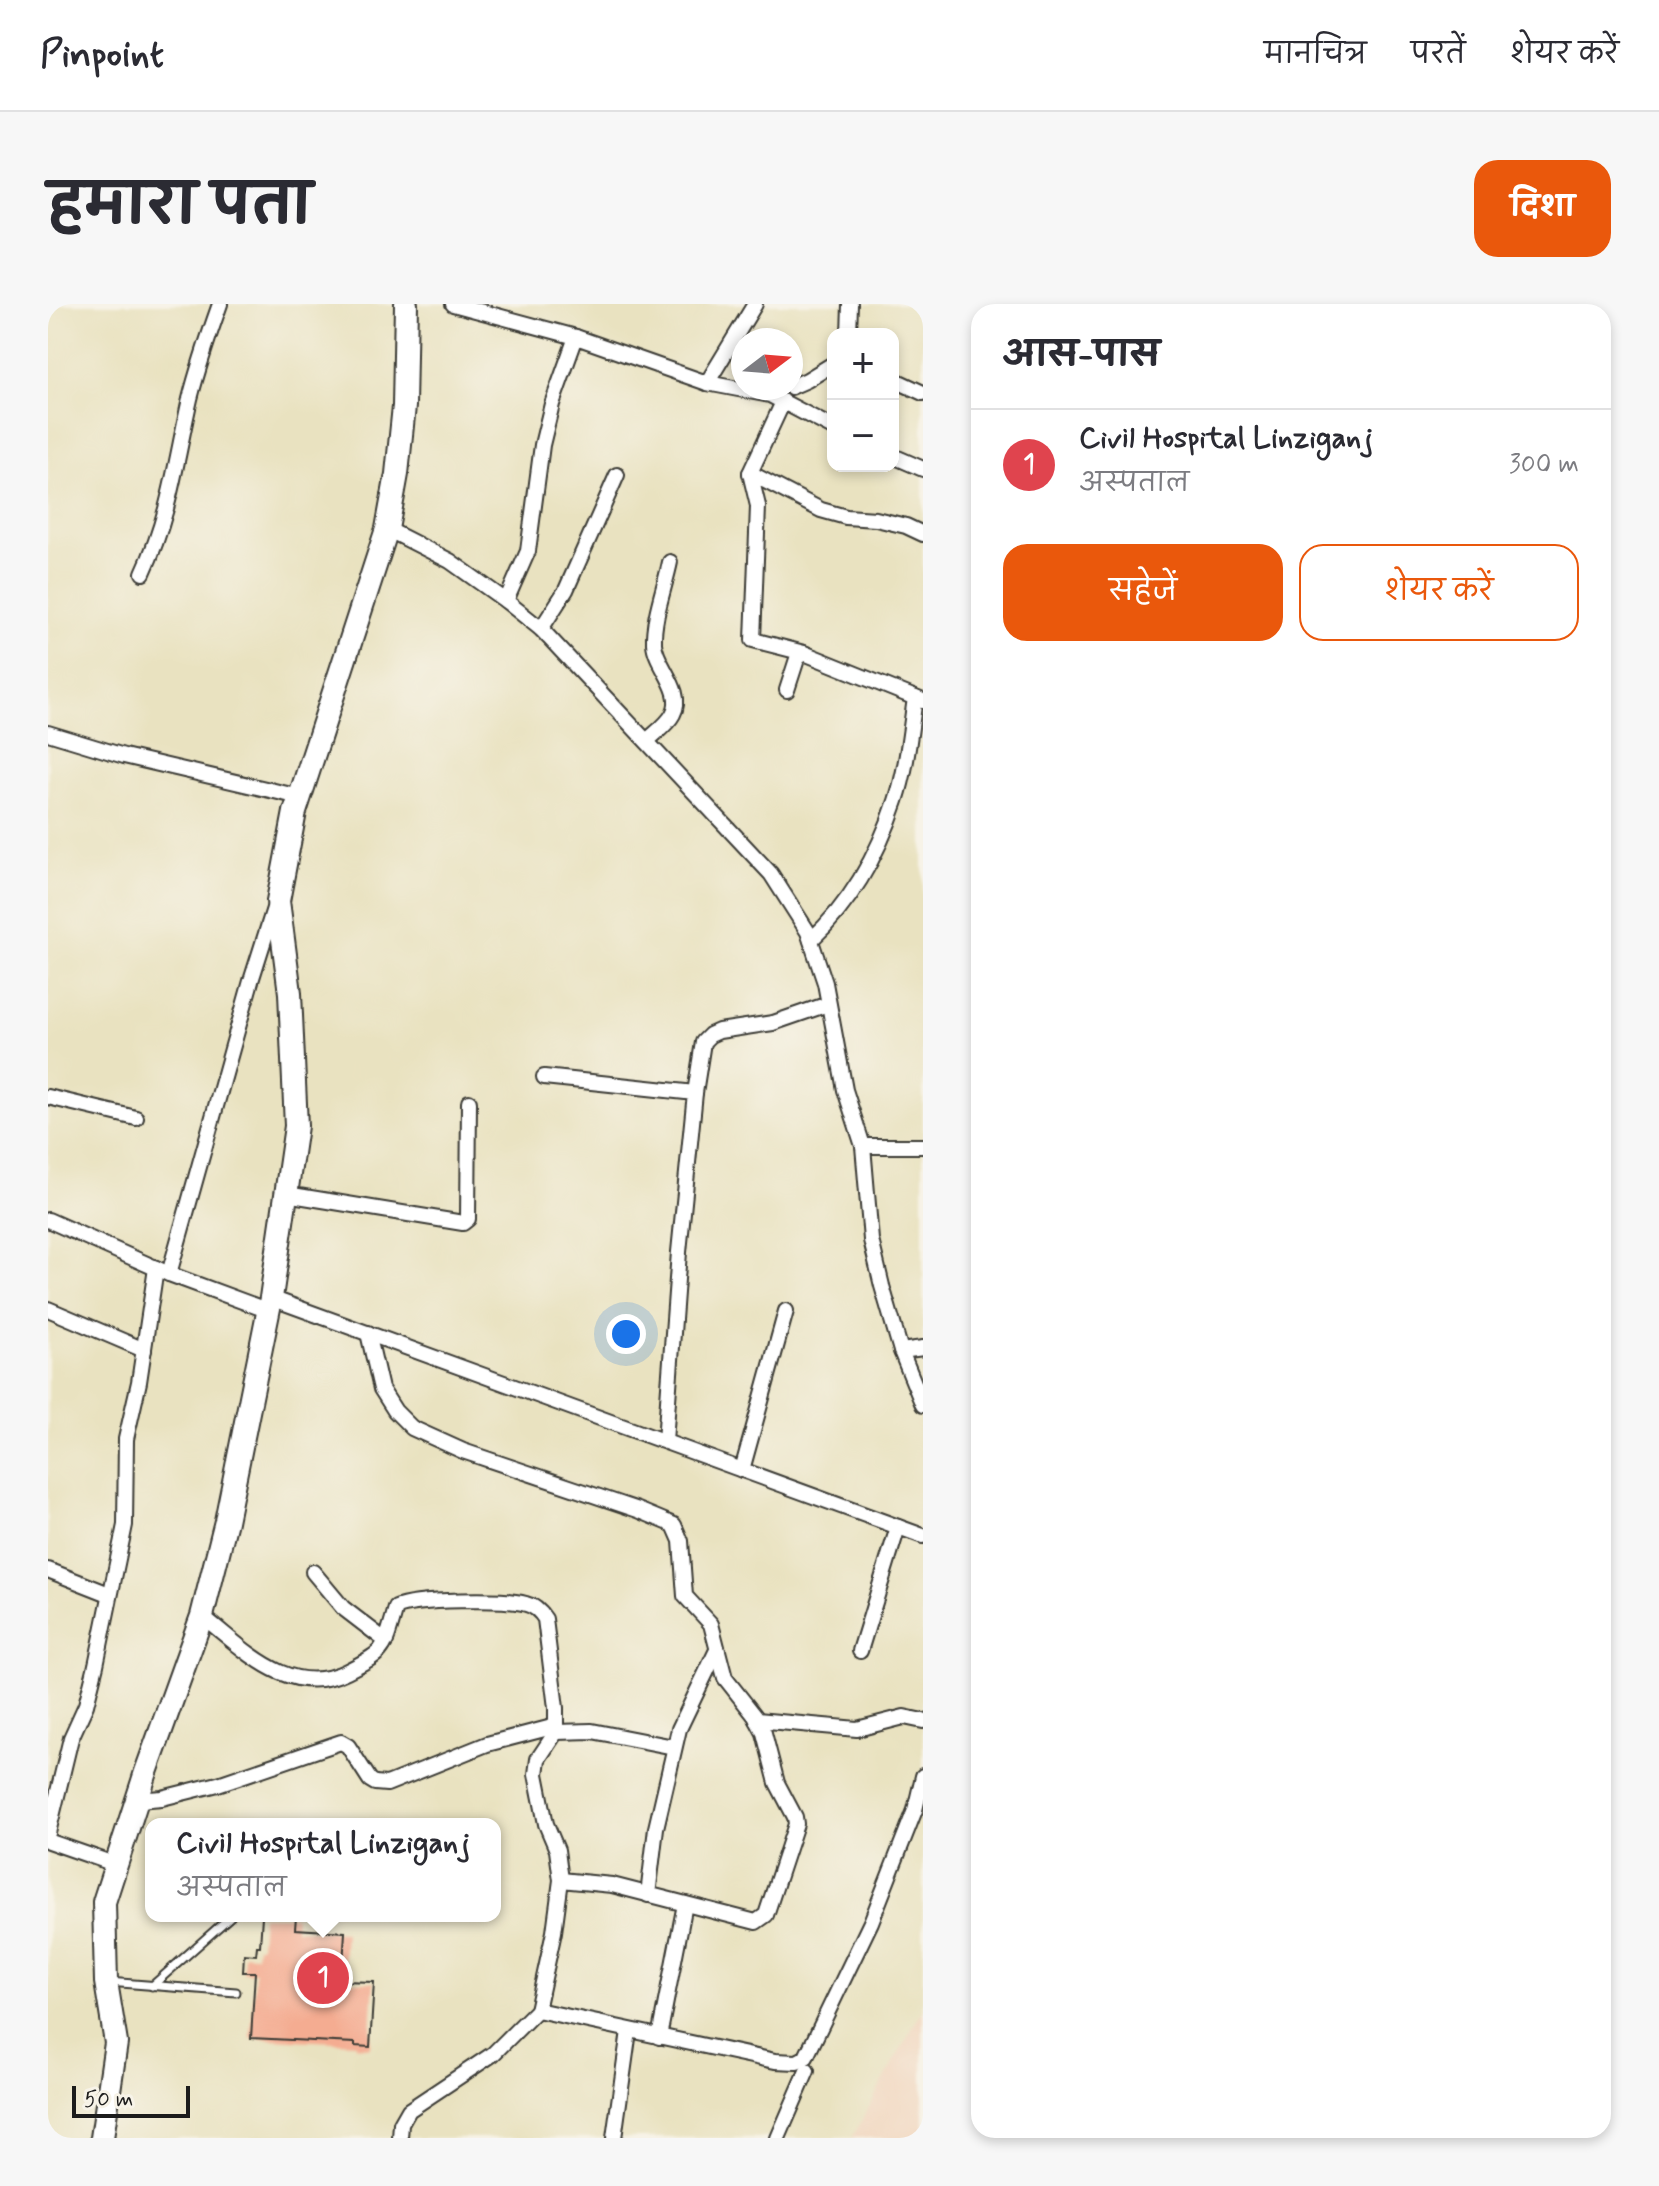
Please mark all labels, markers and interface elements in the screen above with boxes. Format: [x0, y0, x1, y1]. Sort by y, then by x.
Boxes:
text: Pinpoint [40, 31, 164, 80]
text: मानचित्र [1264, 37, 1367, 74]
text: परतें [1411, 37, 1466, 74]
text: शेयर करें [1510, 37, 1619, 74]
button: दिशा [1474, 160, 1611, 257]
text: हमारा पता [48, 171, 312, 244]
north arrow [731, 328, 803, 400]
map controls [827, 328, 899, 472]
button: + [827, 328, 899, 400]
text: आस-पास [1003, 333, 1160, 378]
button: − [827, 400, 899, 472]
text: Civil Hospital Linziganj [1079, 419, 1373, 458]
text: 1 [1023, 448, 1035, 482]
text: 300 m [1509, 448, 1579, 482]
text: अस्पताल [1079, 467, 1189, 501]
button: सहेजें [1003, 544, 1283, 641]
button: शेयर करें [1299, 544, 1579, 641]
your location [606, 1314, 646, 1354]
popup [145, 1818, 501, 1922]
text: Civil Hospital Linziganj [176, 1824, 470, 1863]
text: अस्पताल [176, 1872, 286, 1906]
pin: 1 [297, 1948, 349, 2008]
scale bar [72, 2082, 190, 2118]
text: 50 m [84, 2086, 133, 2114]

